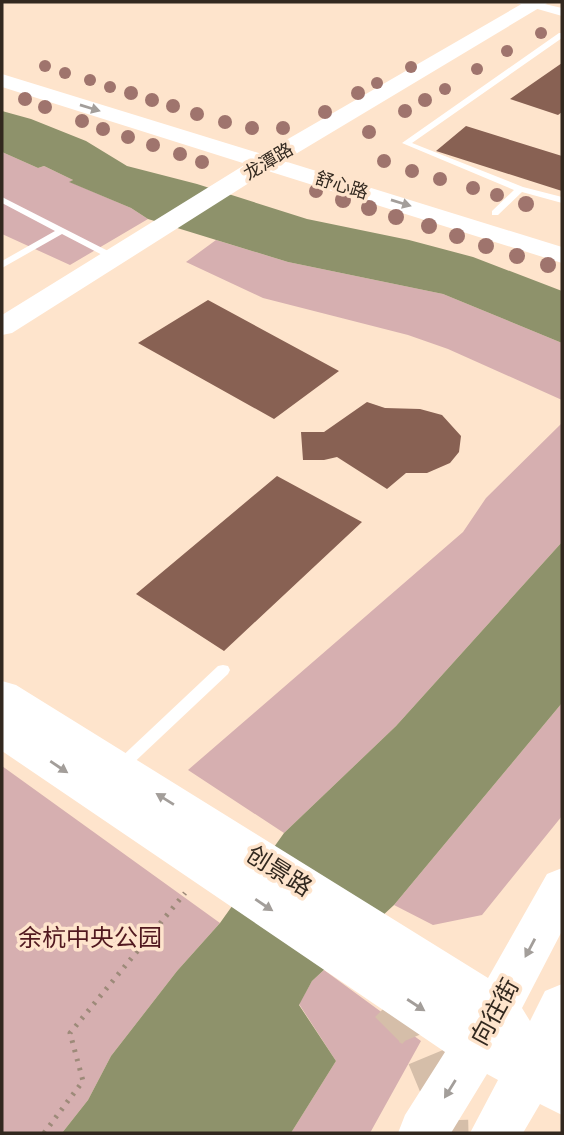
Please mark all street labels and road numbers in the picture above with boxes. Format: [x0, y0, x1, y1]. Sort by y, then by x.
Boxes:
street label: 龙潭路 [239, 138, 297, 184]
street label: 舒心路 [313, 167, 371, 203]
street label: 创景路 [241, 840, 317, 902]
street label: 向往街 [465, 974, 525, 1050]

